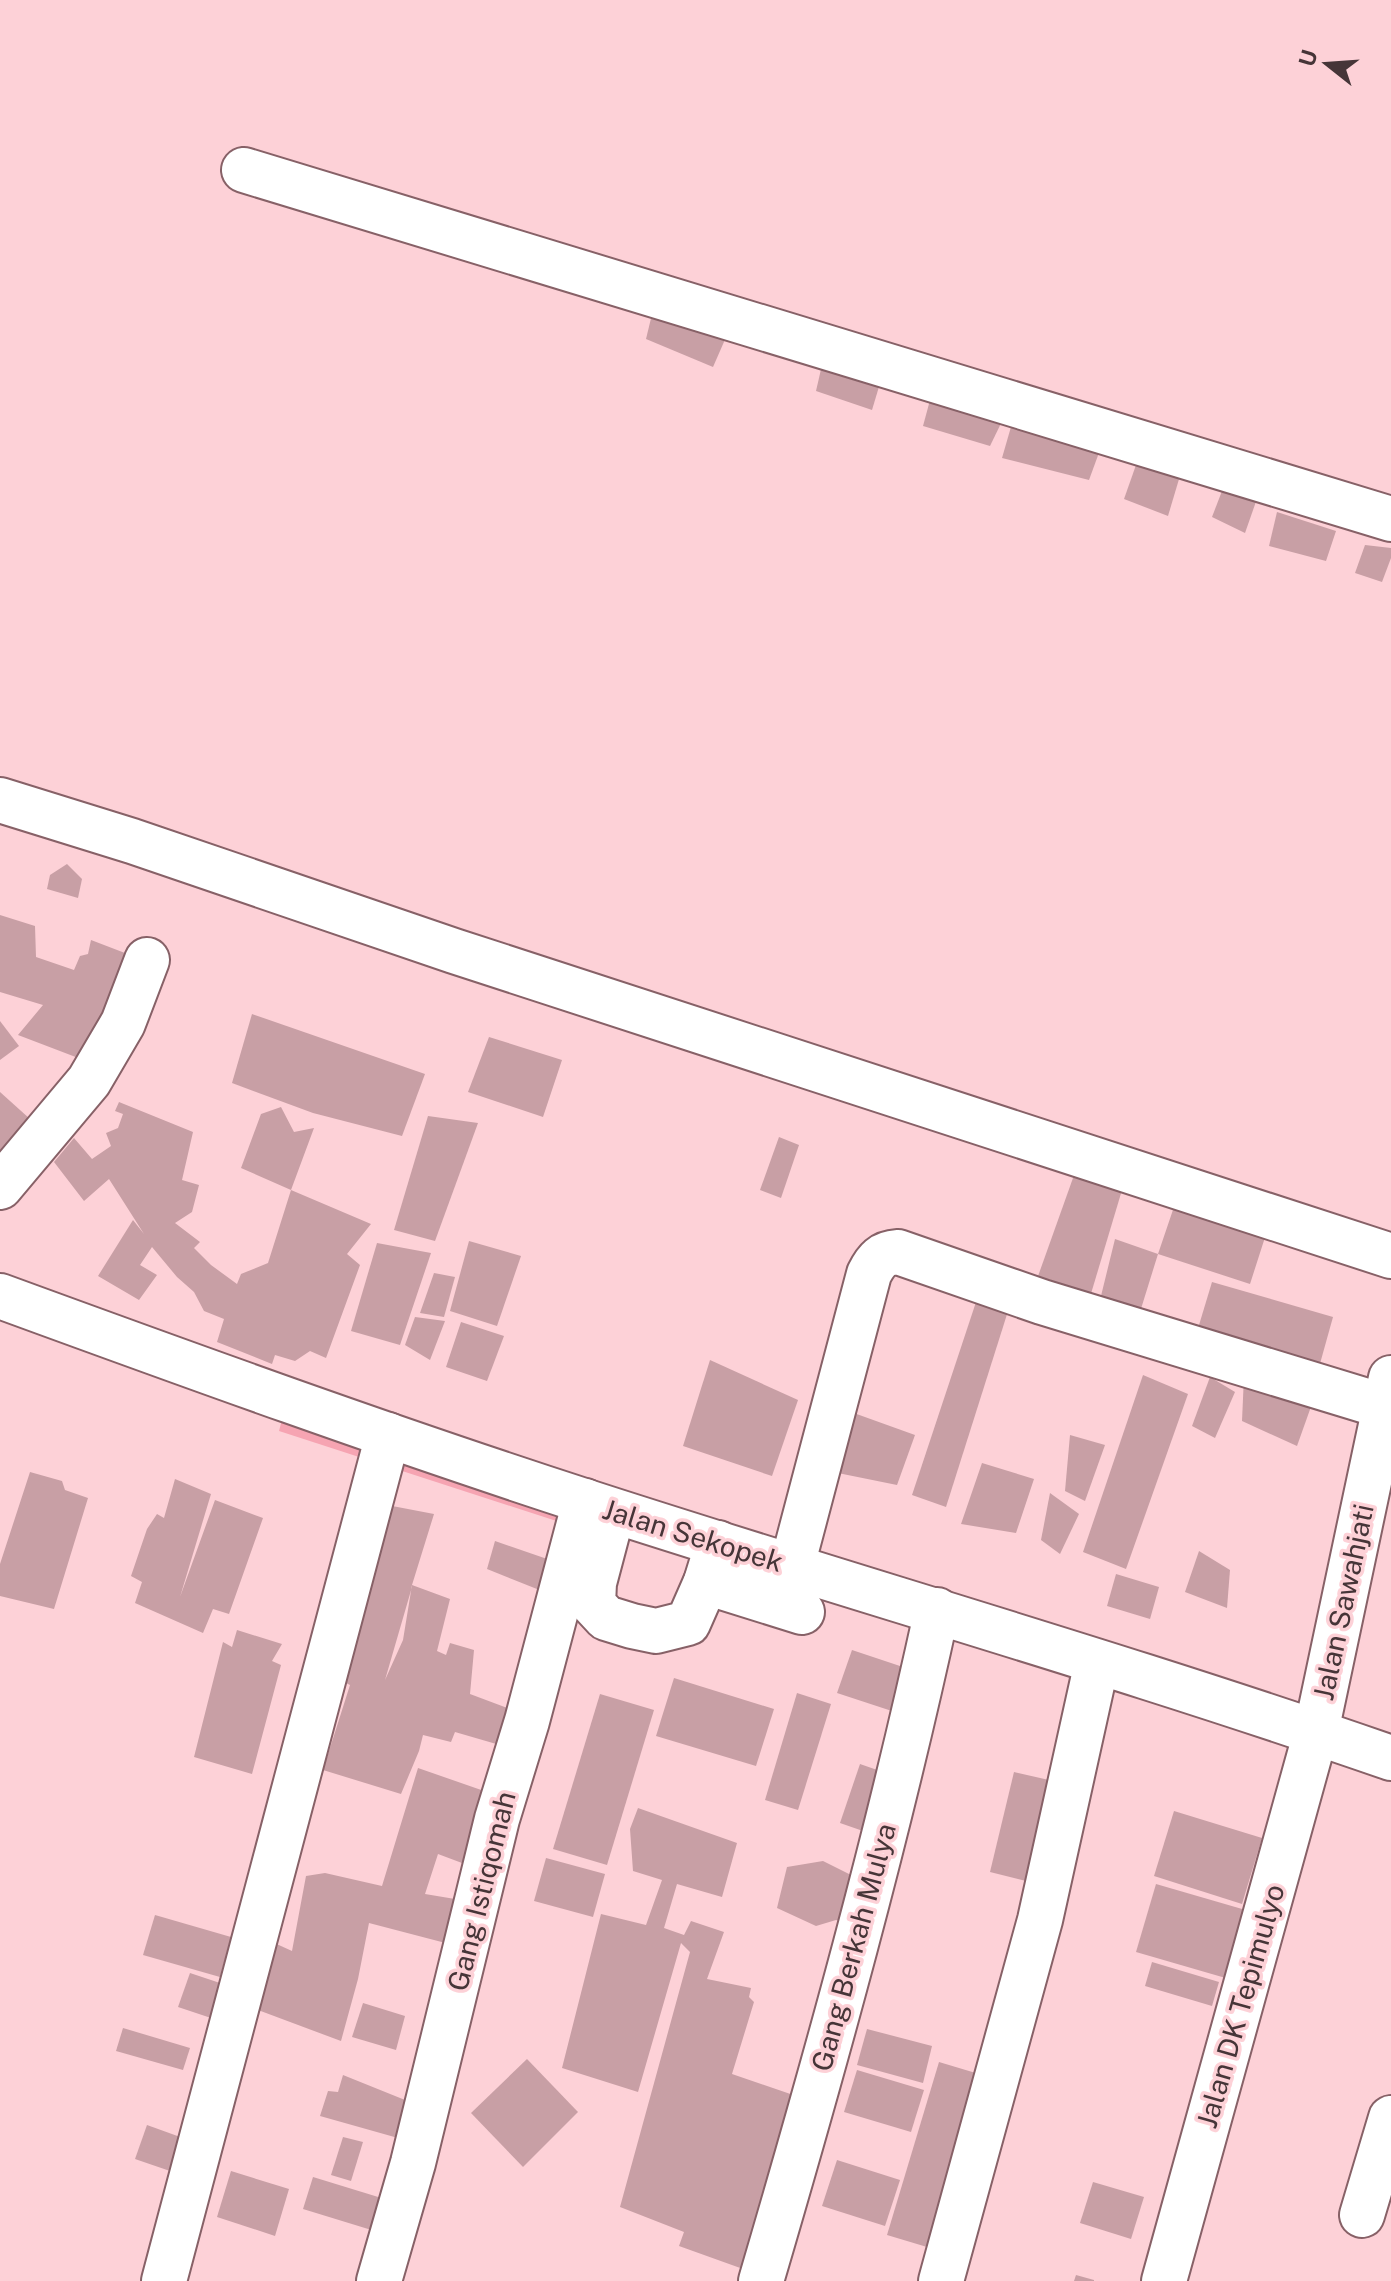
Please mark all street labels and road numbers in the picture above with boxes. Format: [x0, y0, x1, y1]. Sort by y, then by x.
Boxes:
street label: Jalan Sekopek [599, 1492, 787, 1578]
street label: Jalan Sawahjati [1306, 1501, 1380, 1703]
street label: Gang Istiqomah [440, 1788, 522, 1994]
street label: Gang Berkah Mulya [804, 1820, 902, 2074]
street label: Jalan DK Tepimulyo [1189, 1880, 1291, 2132]

